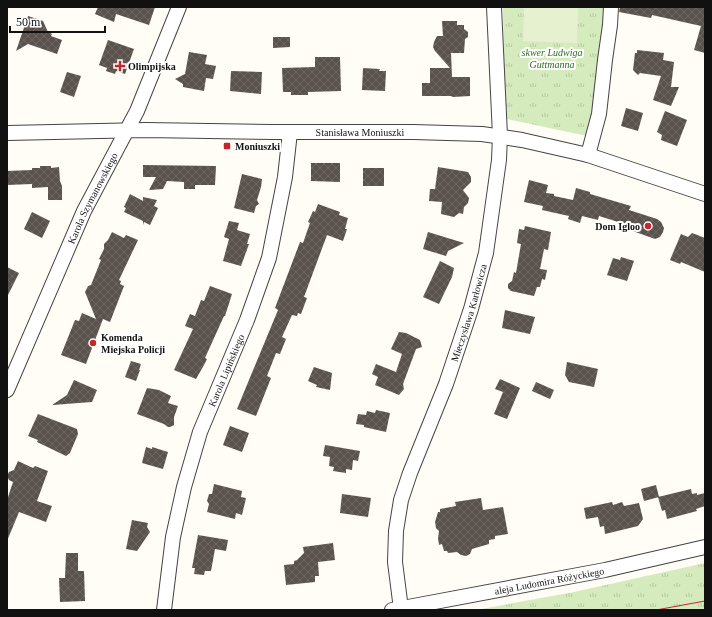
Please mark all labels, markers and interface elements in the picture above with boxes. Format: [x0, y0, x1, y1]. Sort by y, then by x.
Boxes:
scale bar [10, 8, 105, 34]
text: 50 m [16, 15, 41, 29]
park label: skwer Ludwiga Guttmanna [522, 47, 582, 70]
marker: Olimpijska [115, 61, 125, 71]
place label: Olimpijska [128, 61, 176, 72]
street label: Stanisława Moniuszki [316, 127, 405, 138]
marker: Moniuszki [222, 141, 232, 151]
place label: Moniuszki [235, 141, 280, 152]
street label: Karola Szymanowskiego [66, 151, 120, 246]
place label: Dom Igloo [595, 221, 640, 232]
marker: Dom Igloo [643, 221, 653, 231]
street label: Mieczysława Karłowicza [449, 262, 489, 363]
place label: Komenda Miejska Policji [101, 332, 165, 355]
street label: Karola Lipińskiego [206, 333, 246, 408]
marker: Komenda Miejska Policji [88, 338, 98, 348]
street label: aleja Ludomira Różyckiego [494, 565, 605, 597]

